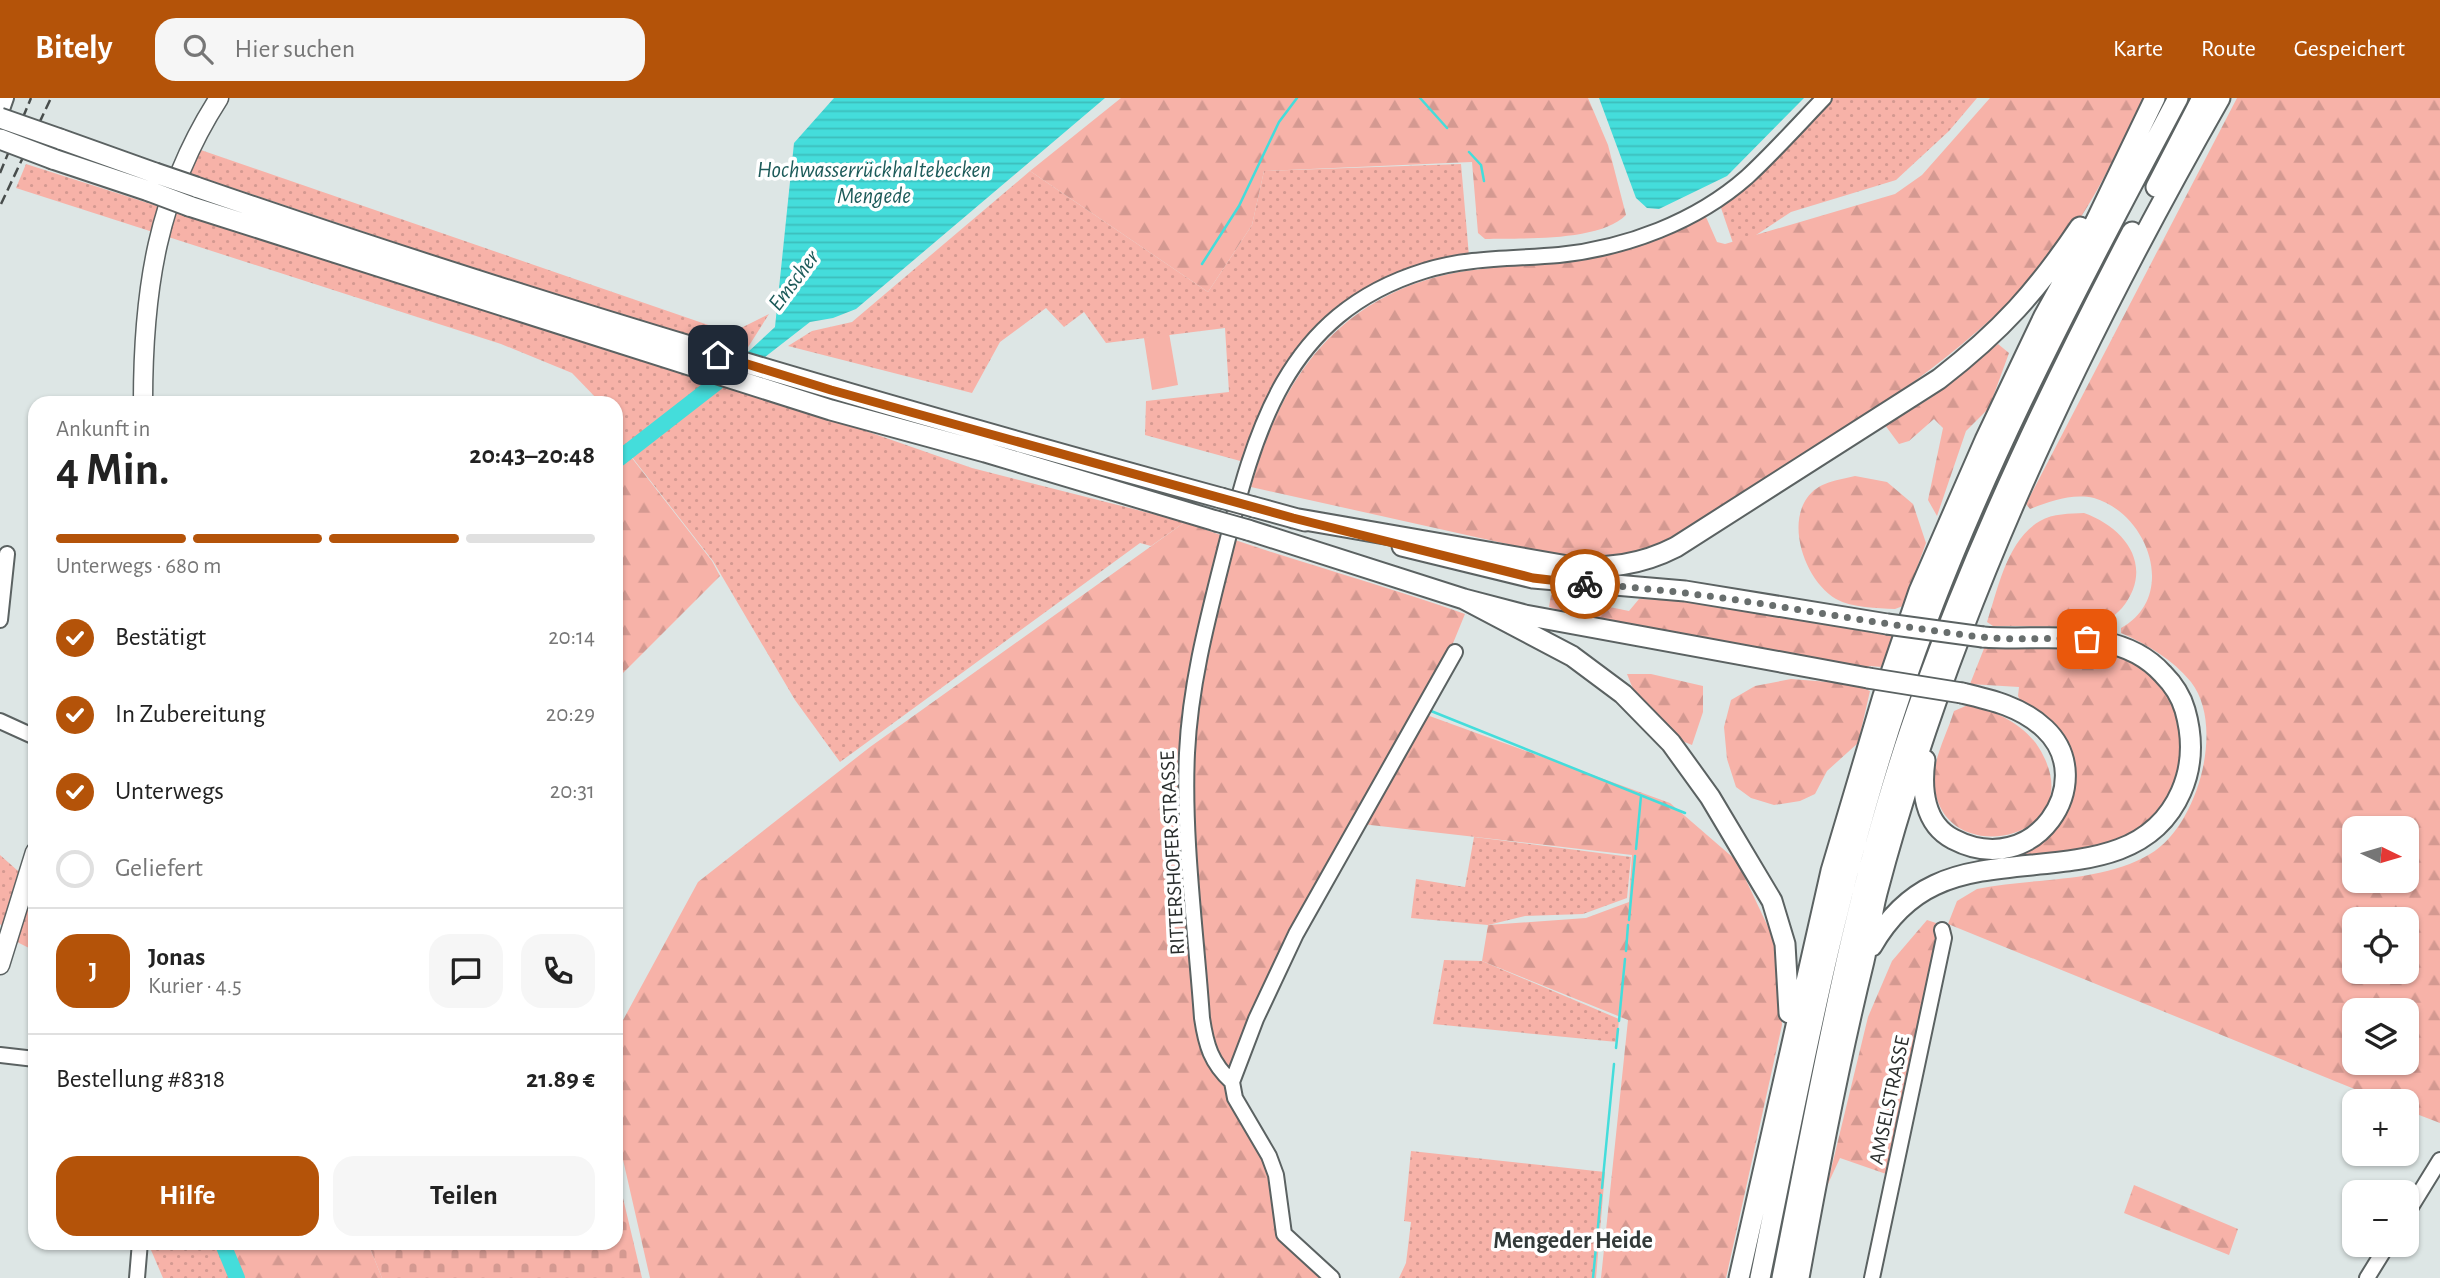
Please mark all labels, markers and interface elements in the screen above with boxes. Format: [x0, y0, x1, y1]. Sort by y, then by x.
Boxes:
search box [155, 18, 645, 81]
icon: search [179, 30, 217, 68]
text: Bitely [35, 32, 113, 65]
text: Hier suchen [235, 36, 355, 62]
text: Karte [2113, 37, 2163, 61]
text: Route [2201, 37, 2256, 61]
text: Gespeichert [2294, 37, 2405, 61]
water label: Hochwasserrückhaltebecken Mengede [757, 159, 991, 208]
water label: Emscher [764, 246, 824, 315]
pin [688, 325, 748, 385]
icon: home [699, 336, 737, 374]
text: Ankunft in [56, 418, 150, 441]
text: 20:43–20:48 [469, 442, 595, 468]
text: 4 Min. [56, 447, 170, 493]
courier [1550, 549, 1620, 619]
text: Unterwegs · 680 m [56, 555, 221, 578]
icon: bike [1566, 565, 1604, 603]
pin [2057, 609, 2117, 669]
icon: check [56, 619, 94, 657]
icon: bag [2068, 620, 2106, 658]
text: Bestätigt [115, 624, 206, 650]
text: 20:14 [548, 626, 595, 649]
icon: check [56, 696, 94, 734]
text: In Zubereitung [115, 701, 265, 727]
text: 20:29 [546, 703, 595, 726]
street label: RITTERSHOFER STRASSE [1157, 750, 1188, 956]
icon: check [56, 773, 94, 811]
text: Unterwegs [115, 778, 224, 804]
text: 20:31 [550, 780, 595, 803]
north arrow [2342, 816, 2418, 892]
map controls [2342, 816, 2419, 1257]
text: Geliefert [115, 855, 203, 881]
button: locate [2342, 907, 2419, 984]
button: chat [429, 934, 503, 1008]
button: phone [521, 934, 595, 1008]
text: Jonas [148, 944, 205, 970]
text: J [89, 958, 97, 984]
text: Kurier · 4.5 [148, 975, 242, 998]
button: layers [2342, 998, 2419, 1075]
street label: AMSELSTRASSE [1866, 1034, 1913, 1166]
text: Bestellung #8318 [56, 1066, 225, 1092]
text: 21.89 € [526, 1066, 595, 1092]
button: + [2342, 1089, 2419, 1166]
button: Hilfe [56, 1156, 319, 1236]
button: Teilen [333, 1156, 595, 1236]
button: − [2342, 1180, 2419, 1257]
district label: Mengeder Heide [1493, 1229, 1653, 1253]

